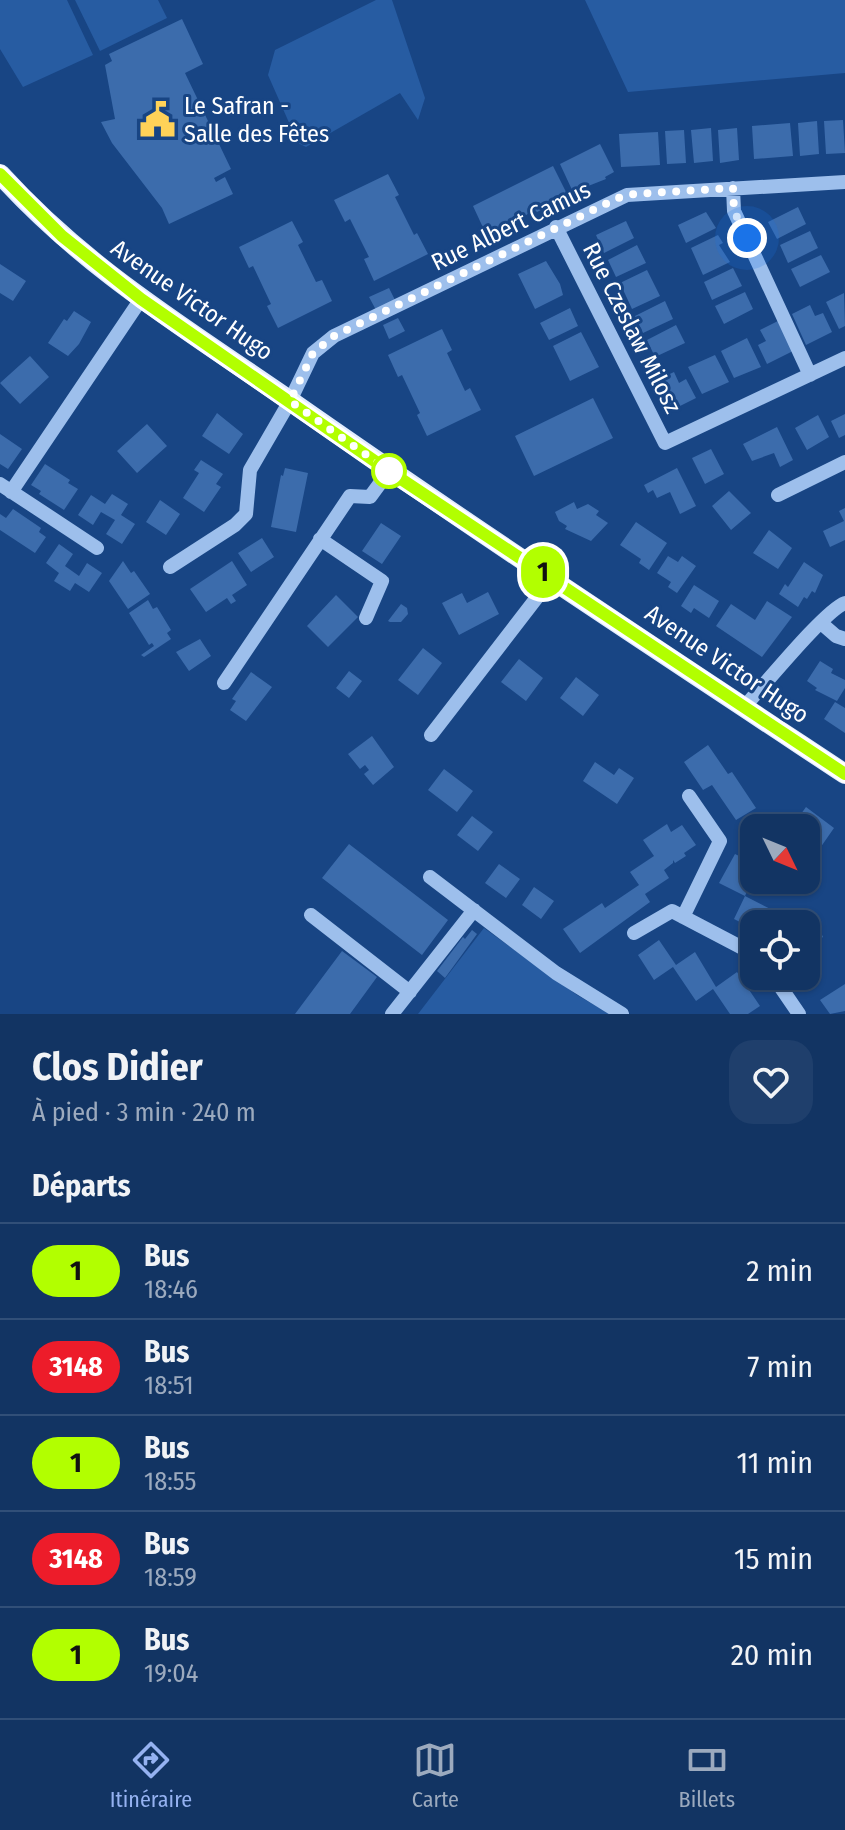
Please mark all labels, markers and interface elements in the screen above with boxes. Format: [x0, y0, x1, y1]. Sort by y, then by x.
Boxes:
place label: Le Safran - Salle des Fêtes [184, 92, 329, 148]
public building icon: Le Safran - Salle des Fêtes [139, 101, 177, 139]
street label: Rue Albert Camus [427, 175, 595, 277]
your location [727, 218, 767, 258]
street label: Avenue Victor Hugo [106, 234, 278, 366]
street label: Rue Czeslaw Milosz [577, 238, 687, 418]
unlabelled marker [372, 454, 406, 488]
line badge: 1 [517, 546, 569, 598]
text: 1 [537, 555, 549, 588]
street label: Avenue Victor Hugo [640, 599, 814, 729]
north arrow [740, 814, 820, 894]
map controls [740, 814, 820, 990]
button: locate [740, 910, 820, 990]
button: heart [729, 1040, 813, 1124]
text: Clos Didier [32, 1044, 203, 1090]
text: À pied · 3 min · 240 m [32, 1097, 256, 1128]
text: Départs [32, 1168, 131, 1204]
text: Bus [144, 1238, 189, 1274]
text: 2 min [746, 1253, 813, 1289]
text: 1 [70, 1254, 82, 1287]
text: 18:46 [144, 1274, 198, 1305]
text: Bus [144, 1334, 189, 1370]
text: 7 min [747, 1349, 813, 1385]
text: 3148 [49, 1350, 103, 1383]
text: 18:51 [144, 1370, 194, 1401]
text: Bus [144, 1430, 189, 1466]
text: 11 min [737, 1445, 813, 1481]
text: 1 [70, 1446, 82, 1479]
text: 18:55 [144, 1466, 197, 1497]
text: Bus [144, 1526, 189, 1562]
text: 15 min [734, 1541, 813, 1577]
text: 3148 [49, 1542, 103, 1575]
text: 18:59 [144, 1562, 197, 1593]
text: Bus [144, 1622, 189, 1658]
text: 20 min [731, 1637, 813, 1673]
text: 1 [70, 1638, 82, 1671]
text: 19:04 [144, 1658, 198, 1689]
tab: Itinéraire [110, 1738, 192, 1813]
tab: Carte [412, 1738, 459, 1813]
tab: Billets [679, 1738, 735, 1813]

